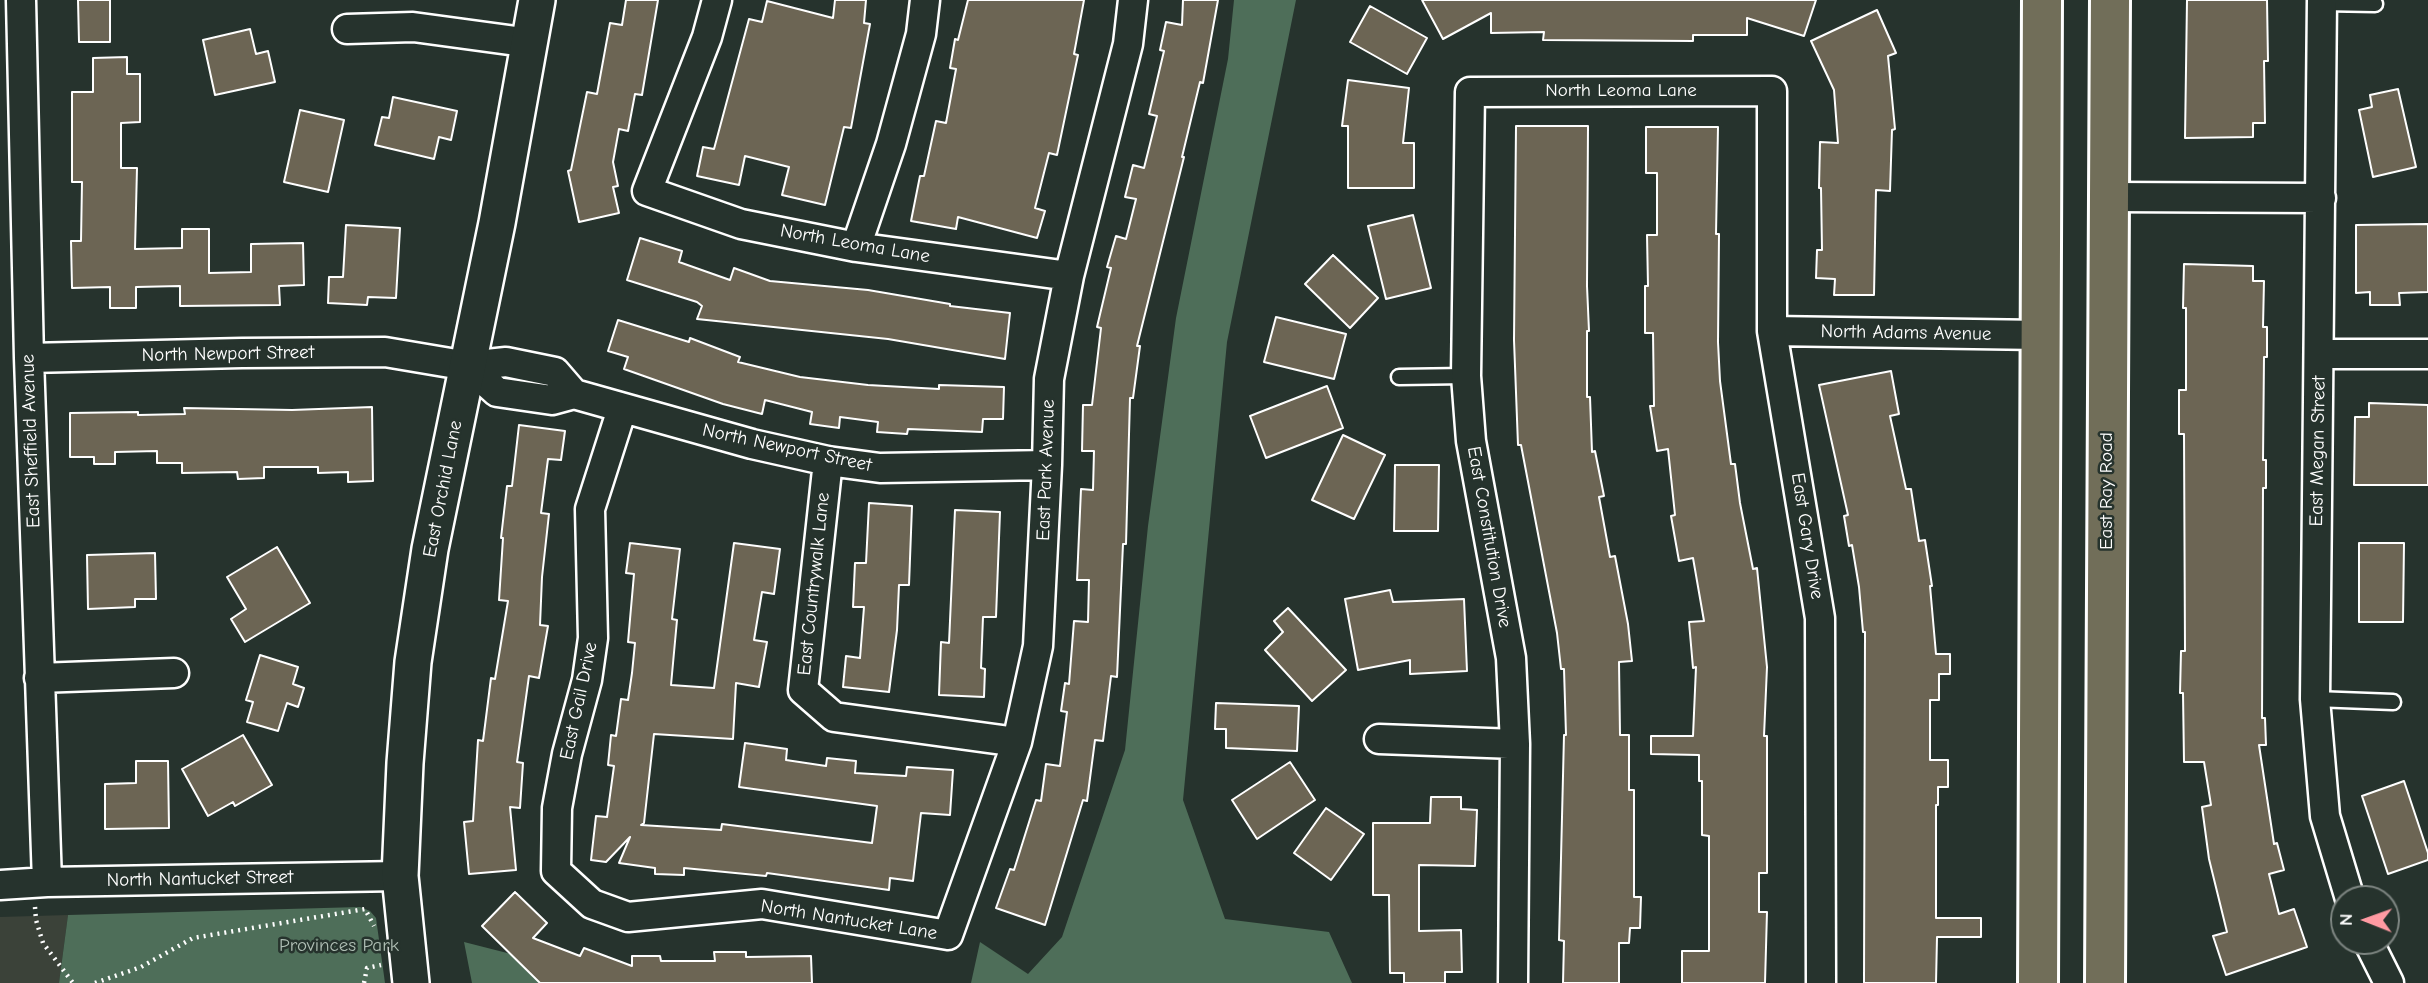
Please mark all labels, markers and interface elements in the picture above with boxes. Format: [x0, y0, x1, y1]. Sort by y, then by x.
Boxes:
street label: North Leoma Lane [1545, 80, 1697, 102]
street label: North Leoma Lane [778, 220, 932, 268]
street label: North Adams Avenue [1820, 320, 1992, 346]
street label: North Newport Street [142, 341, 314, 367]
street label: East Sheffield Avenue [17, 354, 45, 528]
street label: East Megan Street [2305, 375, 2331, 527]
street label: East Park Avenue [1032, 399, 1060, 541]
street label: East Orchid Lane [419, 418, 467, 560]
street label: North Newport Street [700, 419, 874, 477]
street label: East Ray Road [2096, 432, 2118, 550]
street label: East Constitution Drive [1462, 445, 1516, 629]
street label: East Gary Drive [1786, 471, 1828, 601]
street label: East Countrywalk Lane [793, 491, 835, 677]
street label: East Gail Drive [555, 640, 603, 762]
street label: North Nantucket Street [106, 866, 294, 892]
north arrow [2330, 885, 2400, 955]
street label: North Nantucket Lane [759, 895, 939, 945]
text: N [2335, 913, 2357, 926]
park label: Provinces Park [279, 935, 399, 957]

